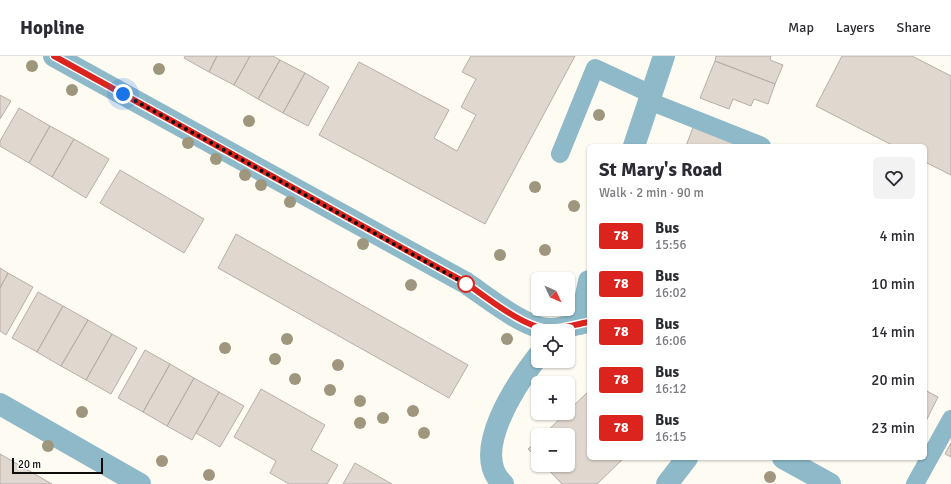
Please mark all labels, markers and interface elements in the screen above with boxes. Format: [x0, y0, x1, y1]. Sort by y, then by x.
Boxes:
text: Hopline [20, 16, 84, 40]
text: Map [788, 19, 814, 36]
text: Layers [836, 19, 875, 36]
text: Share [897, 19, 931, 36]
your location [113, 84, 133, 104]
button: heart [873, 157, 915, 199]
text: St Mary's Road [599, 158, 722, 182]
text: Walk · 2 min · 90 m [599, 185, 704, 201]
text: Bus [655, 219, 679, 237]
text: 78 [613, 227, 629, 244]
text: 4 min [879, 227, 915, 245]
text: 15:56 [655, 237, 687, 253]
text: Bus [655, 267, 679, 285]
north arrow [531, 272, 575, 316]
map controls [531, 272, 575, 472]
unlabelled marker [457, 275, 475, 293]
text: 78 [613, 275, 629, 292]
text: 10 min [871, 275, 915, 293]
text: 16:02 [655, 285, 687, 301]
text: Bus [655, 315, 679, 333]
text: 78 [613, 323, 629, 340]
text: 14 min [871, 323, 915, 341]
button: locate [531, 324, 575, 368]
text: 16:06 [655, 333, 687, 349]
text: Bus [655, 363, 679, 381]
text: 78 [613, 371, 629, 388]
text: 20 min [871, 371, 915, 389]
button: + [531, 376, 575, 420]
text: 16:12 [655, 381, 687, 397]
text: Bus [655, 411, 679, 429]
text: 78 [613, 419, 629, 436]
text: 23 min [871, 419, 915, 437]
button: − [531, 428, 575, 472]
text: 16:15 [655, 429, 687, 445]
scale bar [12, 456, 103, 475]
text: 20 m [18, 458, 41, 471]

